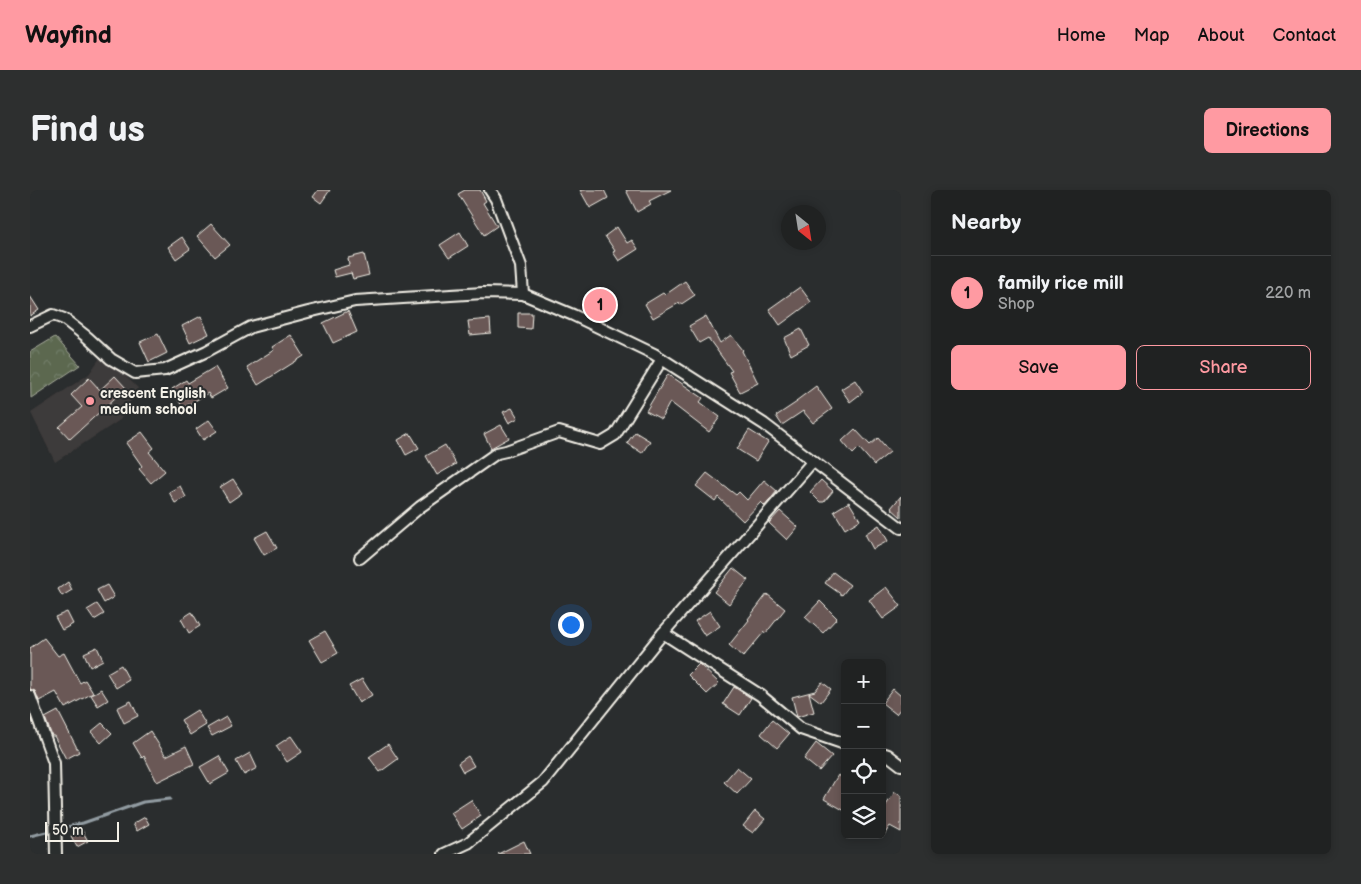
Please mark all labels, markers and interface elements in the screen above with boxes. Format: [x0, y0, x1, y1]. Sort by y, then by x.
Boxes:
text: Wayfind [25, 21, 112, 50]
text: Home [1057, 25, 1106, 46]
text: Map [1134, 25, 1170, 46]
text: About [1198, 25, 1245, 46]
text: Contact [1273, 25, 1336, 46]
button: Directions [1204, 108, 1331, 153]
text: Find us [30, 109, 145, 152]
north arrow [781, 205, 826, 250]
text: Nearby [951, 210, 1021, 235]
text: family rice mill [998, 272, 1123, 295]
text: 1 [964, 284, 970, 303]
text: 220 m [1265, 284, 1311, 303]
pin: 1 [584, 286, 616, 324]
text: Shop [998, 295, 1035, 314]
button: Save [951, 345, 1126, 390]
button: Share [1136, 345, 1311, 390]
place label: crescent English medium school [100, 385, 206, 418]
marker: crescent English medium school [84, 395, 96, 407]
your location [558, 612, 584, 638]
map controls [841, 659, 886, 839]
button: + [841, 659, 886, 704]
button: − [841, 704, 886, 749]
button: locate [841, 749, 886, 794]
button: layers [841, 794, 886, 839]
scale bar [45, 819, 119, 842]
text: 50 m [52, 822, 84, 839]

